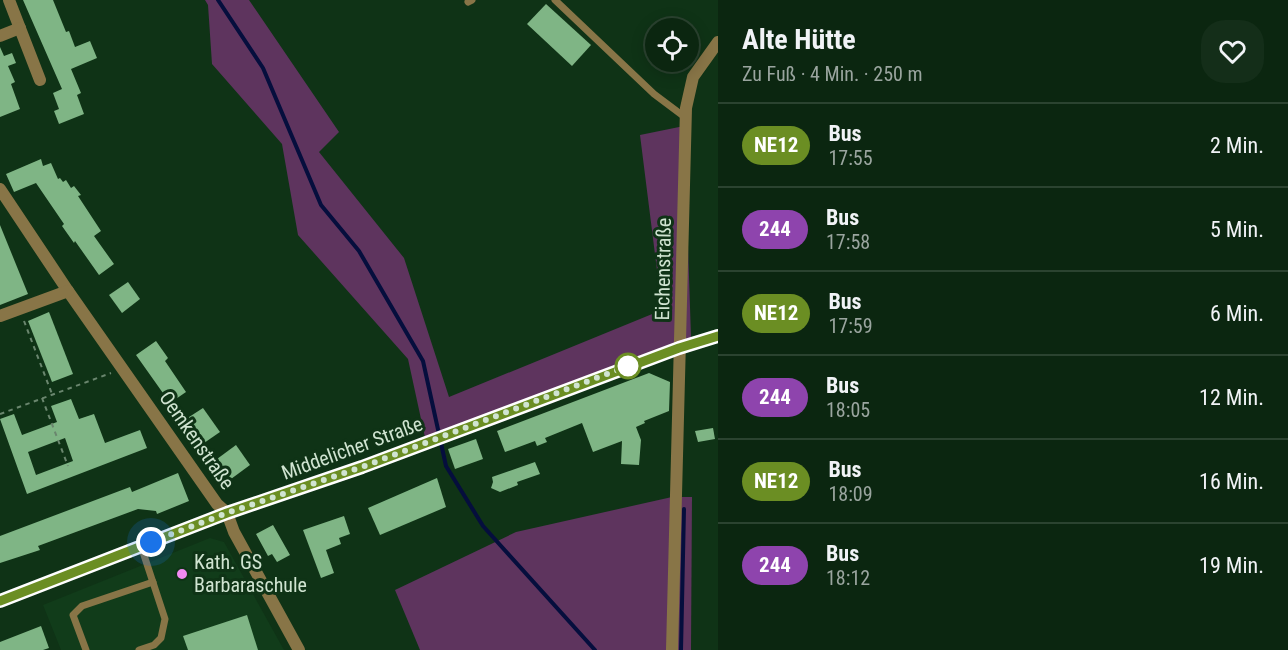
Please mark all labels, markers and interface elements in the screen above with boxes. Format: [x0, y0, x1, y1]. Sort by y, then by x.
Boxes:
map controls [645, 18, 699, 72]
button: locate [645, 18, 699, 72]
button: heart [1201, 20, 1264, 83]
text: Alte Hütte [742, 23, 856, 56]
text: Zu Fuß · 4 Min. · 250 m [742, 62, 923, 86]
text: Bus [828, 121, 862, 146]
text: NE12 [754, 133, 798, 157]
text: 2 Min. [1210, 133, 1264, 158]
text: 17:55 [828, 146, 873, 170]
text: Bus [826, 205, 859, 230]
street label: Eichenstraße [650, 217, 676, 321]
text: 244 [759, 217, 791, 241]
text: 5 Min. [1210, 217, 1264, 242]
text: 17:58 [826, 230, 870, 254]
text: Bus [828, 289, 862, 314]
text: NE12 [754, 301, 798, 325]
text: 6 Min. [1210, 301, 1264, 326]
text: 17:59 [828, 314, 873, 338]
unlabelled marker [615, 353, 641, 379]
text: Bus [826, 373, 859, 398]
text: 244 [759, 385, 791, 409]
text: 12 Min. [1199, 385, 1264, 410]
street label: Oemkenstraße [154, 386, 240, 494]
text: 18:05 [826, 398, 870, 422]
street label: Middelicher Straße [278, 411, 426, 485]
text: Bus [828, 457, 862, 482]
text: NE12 [754, 469, 798, 493]
text: 16 Min. [1199, 469, 1264, 494]
text: 18:09 [828, 482, 873, 506]
your location [136, 527, 166, 557]
text: Bus [826, 541, 859, 566]
place label: Kath. GS Barbaraschule [194, 550, 307, 597]
text: 244 [759, 553, 791, 577]
text: 19 Min. [1199, 553, 1264, 578]
text: 18:12 [826, 566, 870, 590]
marker: Kath. GS Barbaraschule [175, 567, 189, 581]

